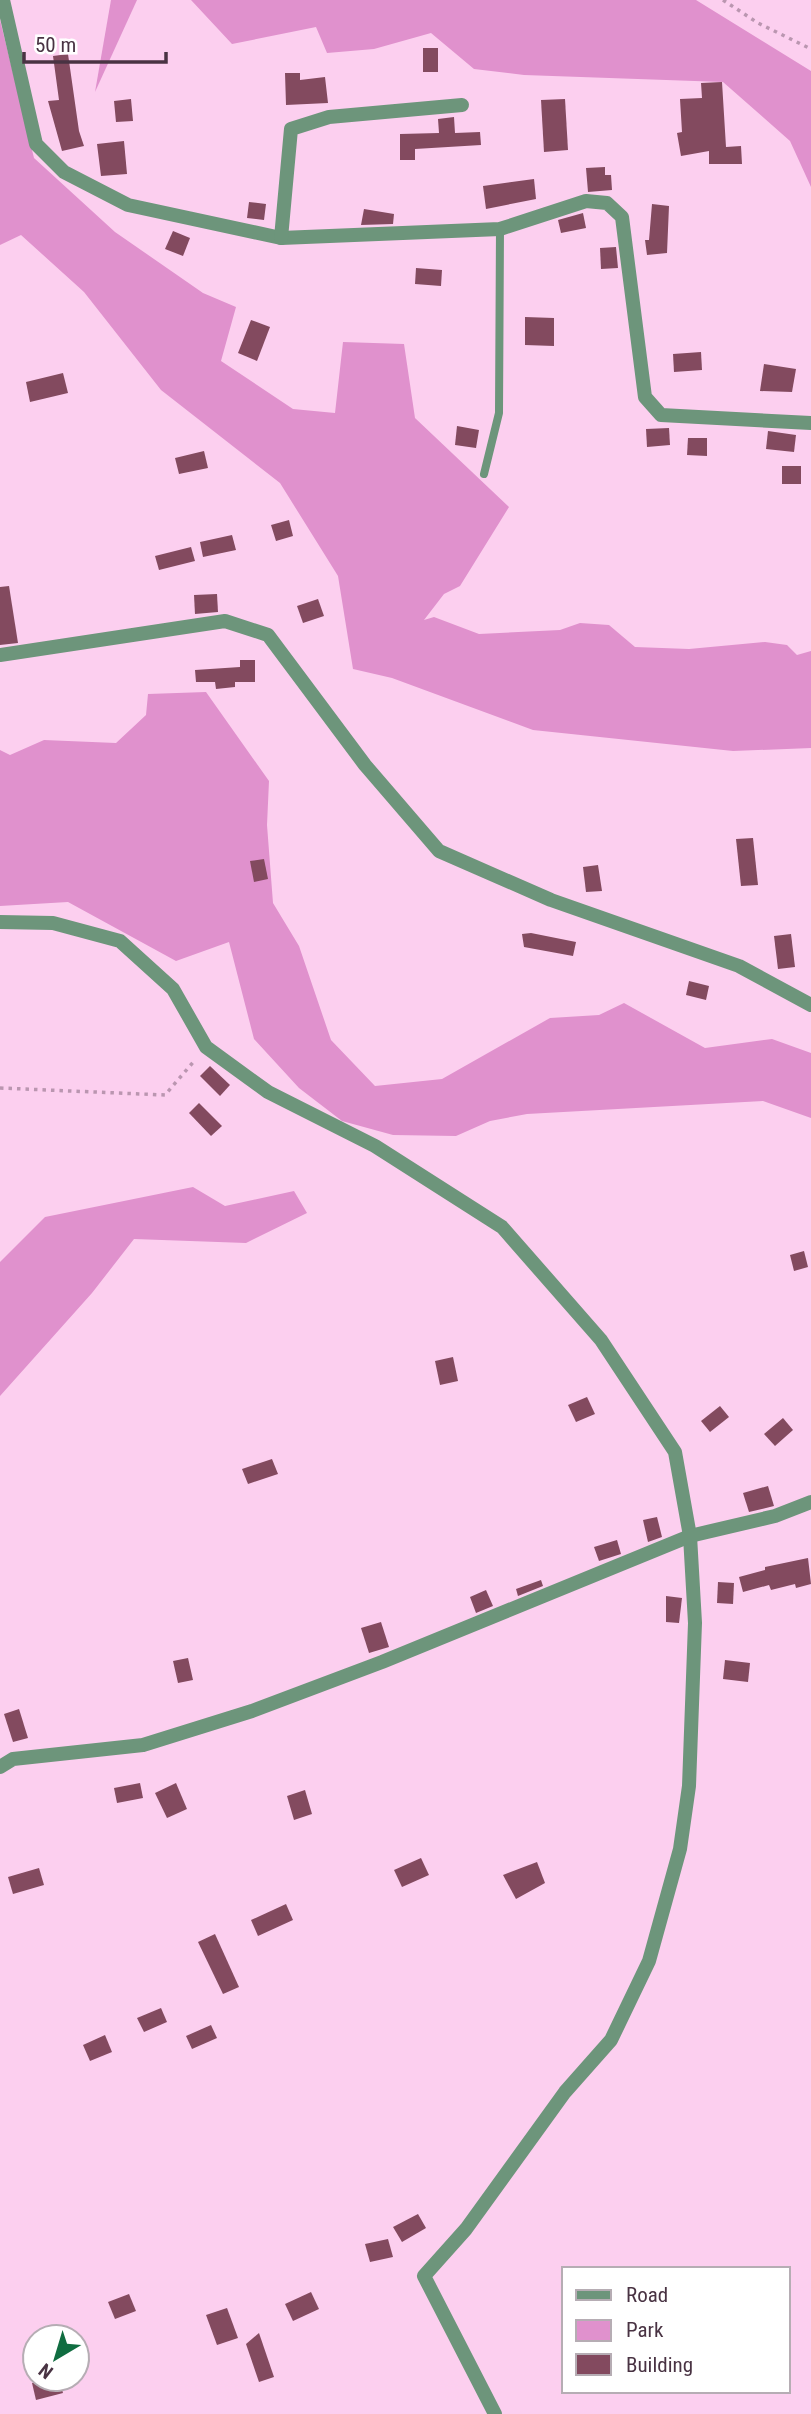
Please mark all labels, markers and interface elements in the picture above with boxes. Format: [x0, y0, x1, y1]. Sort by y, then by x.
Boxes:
scale bar [24, 21, 166, 65]
text: 50 m [35, 33, 76, 57]
legend [562, 2267, 790, 2393]
text: Road [626, 2283, 668, 2307]
text: Park [626, 2318, 664, 2342]
north arrow [21, 2323, 91, 2393]
text: Building [626, 2353, 693, 2377]
text: N [34, 2358, 58, 2384]

